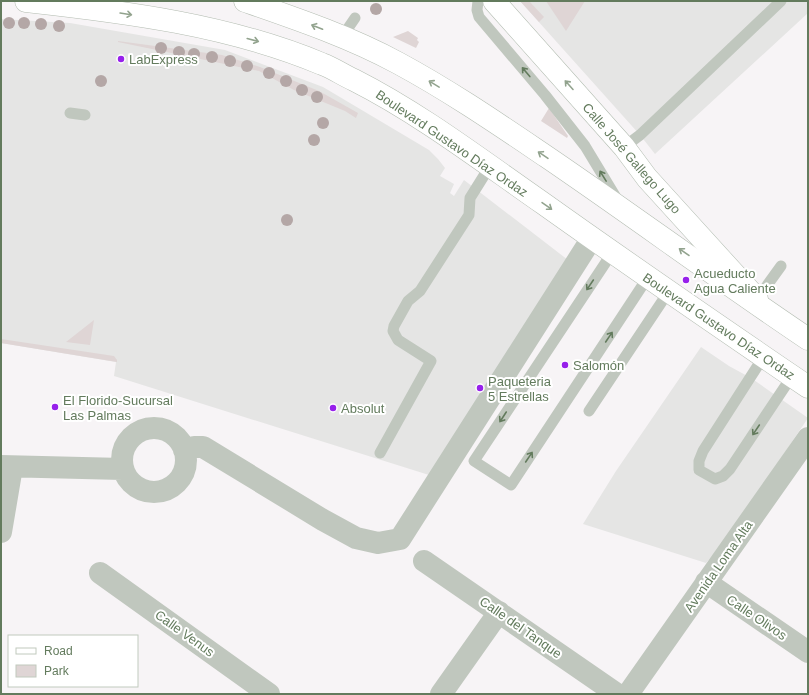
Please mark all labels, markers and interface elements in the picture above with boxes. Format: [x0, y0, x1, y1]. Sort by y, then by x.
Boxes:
one-way arrow [119, 10, 132, 18]
one-way arrow [312, 23, 324, 31]
one-way arrow [246, 37, 259, 45]
place label: LabExpress [129, 52, 198, 67]
marker: LabExpress [116, 54, 126, 64]
one-way arrow [521, 67, 530, 78]
one-way arrow [428, 79, 440, 87]
one-way arrow [564, 80, 573, 90]
street label: Boulevard Gustavo Díaz Ordaz [373, 87, 530, 200]
street label: Calle José Gallego Lugo [579, 100, 684, 217]
one-way arrow [537, 150, 549, 158]
one-way arrow [599, 171, 607, 182]
one-way arrow [542, 202, 553, 210]
one-way arrow [679, 248, 690, 256]
place label: Acueducto Agua Caliente [694, 266, 776, 296]
street label: Boulevard Gustavo Díaz Ordaz [640, 270, 797, 383]
marker: Acueducto Agua Caliente [681, 275, 691, 285]
one-way arrow [586, 279, 594, 290]
one-way arrow [605, 332, 613, 343]
place label: Salomón [573, 358, 624, 373]
marker: Salomón [560, 360, 570, 370]
place label: Paqueteria 5 Estrellas [488, 374, 552, 404]
marker: Paqueteria 5 Estrellas [475, 383, 485, 393]
place label: El Florido-Sucursal Las Palmas [63, 393, 173, 423]
place label: Absolut [341, 401, 385, 416]
marker: El Florido-Sucursal Las Palmas [50, 402, 60, 412]
marker: Absolut [328, 403, 338, 413]
one-way arrow [499, 411, 507, 422]
one-way arrow [752, 424, 760, 435]
one-way arrow [525, 452, 533, 463]
street label: Avenida Loma Alta [681, 517, 756, 615]
street label: Calle Olivos [724, 592, 790, 643]
street label: Calle del Tanque [477, 594, 565, 661]
street label: Calle Venus [152, 607, 218, 660]
legend [8, 635, 138, 687]
text: Road [44, 644, 73, 658]
text: Park [44, 664, 70, 678]

